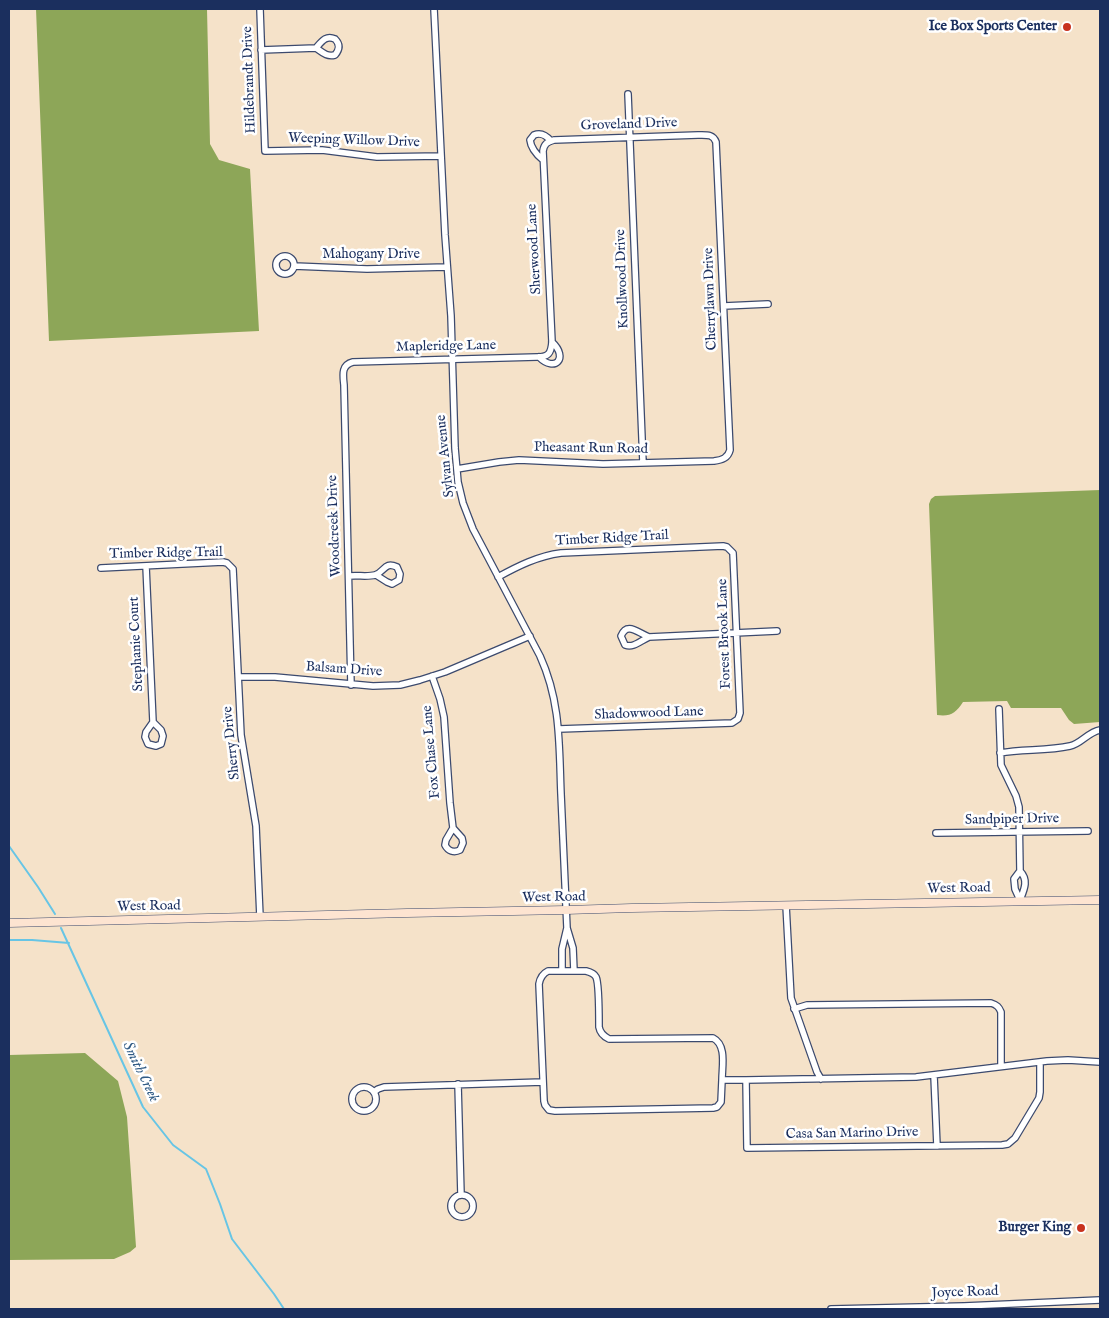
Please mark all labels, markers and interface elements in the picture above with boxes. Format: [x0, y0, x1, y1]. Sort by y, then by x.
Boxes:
place label: Ice Box Sports Center [929, 19, 1057, 35]
marker: Ice Box Sports Center [1061, 21, 1073, 33]
street label: Hildebrandt Drive [240, 26, 260, 134]
street label: Groveland Drive [580, 115, 678, 135]
street label: Weeping Willow Drive [288, 130, 420, 152]
street label: Sherwood Lane [524, 203, 546, 295]
street label: Knollwood Drive [613, 229, 633, 329]
street label: Mahogany Drive [322, 247, 420, 263]
street label: Cherrylawn Drive [701, 247, 721, 351]
street label: Mapleridge Lane [396, 338, 496, 356]
street label: Sylvan Avenue [433, 414, 459, 498]
street label: Pheasant Run Road [534, 440, 648, 458]
street label: Woodcreek Drive [325, 475, 345, 577]
street label: Timber Ridge Trail [555, 528, 669, 550]
street label: Timber Ridge Trail [109, 545, 223, 563]
street label: Forest Brook Lane [715, 578, 735, 690]
street label: Stephanie Court [126, 596, 148, 692]
street label: Balsam Drive [305, 659, 383, 681]
street label: Shadowwood Lane [594, 704, 704, 724]
street label: Sherry Drive [220, 705, 244, 781]
street label: Fox Chase Lane [420, 705, 444, 799]
street label: Sandpiper Drive [965, 811, 1059, 829]
street label: West Road [927, 880, 991, 898]
street label: West Road [522, 889, 586, 907]
street label: West Road [117, 898, 181, 916]
water label: Smith Creek [118, 1039, 162, 1105]
street label: Casa San Marino Drive [786, 1124, 918, 1144]
place label: Burger King [998, 1220, 1071, 1236]
marker: Burger King [1075, 1222, 1087, 1234]
street label: Joyce Road [931, 1283, 999, 1303]

